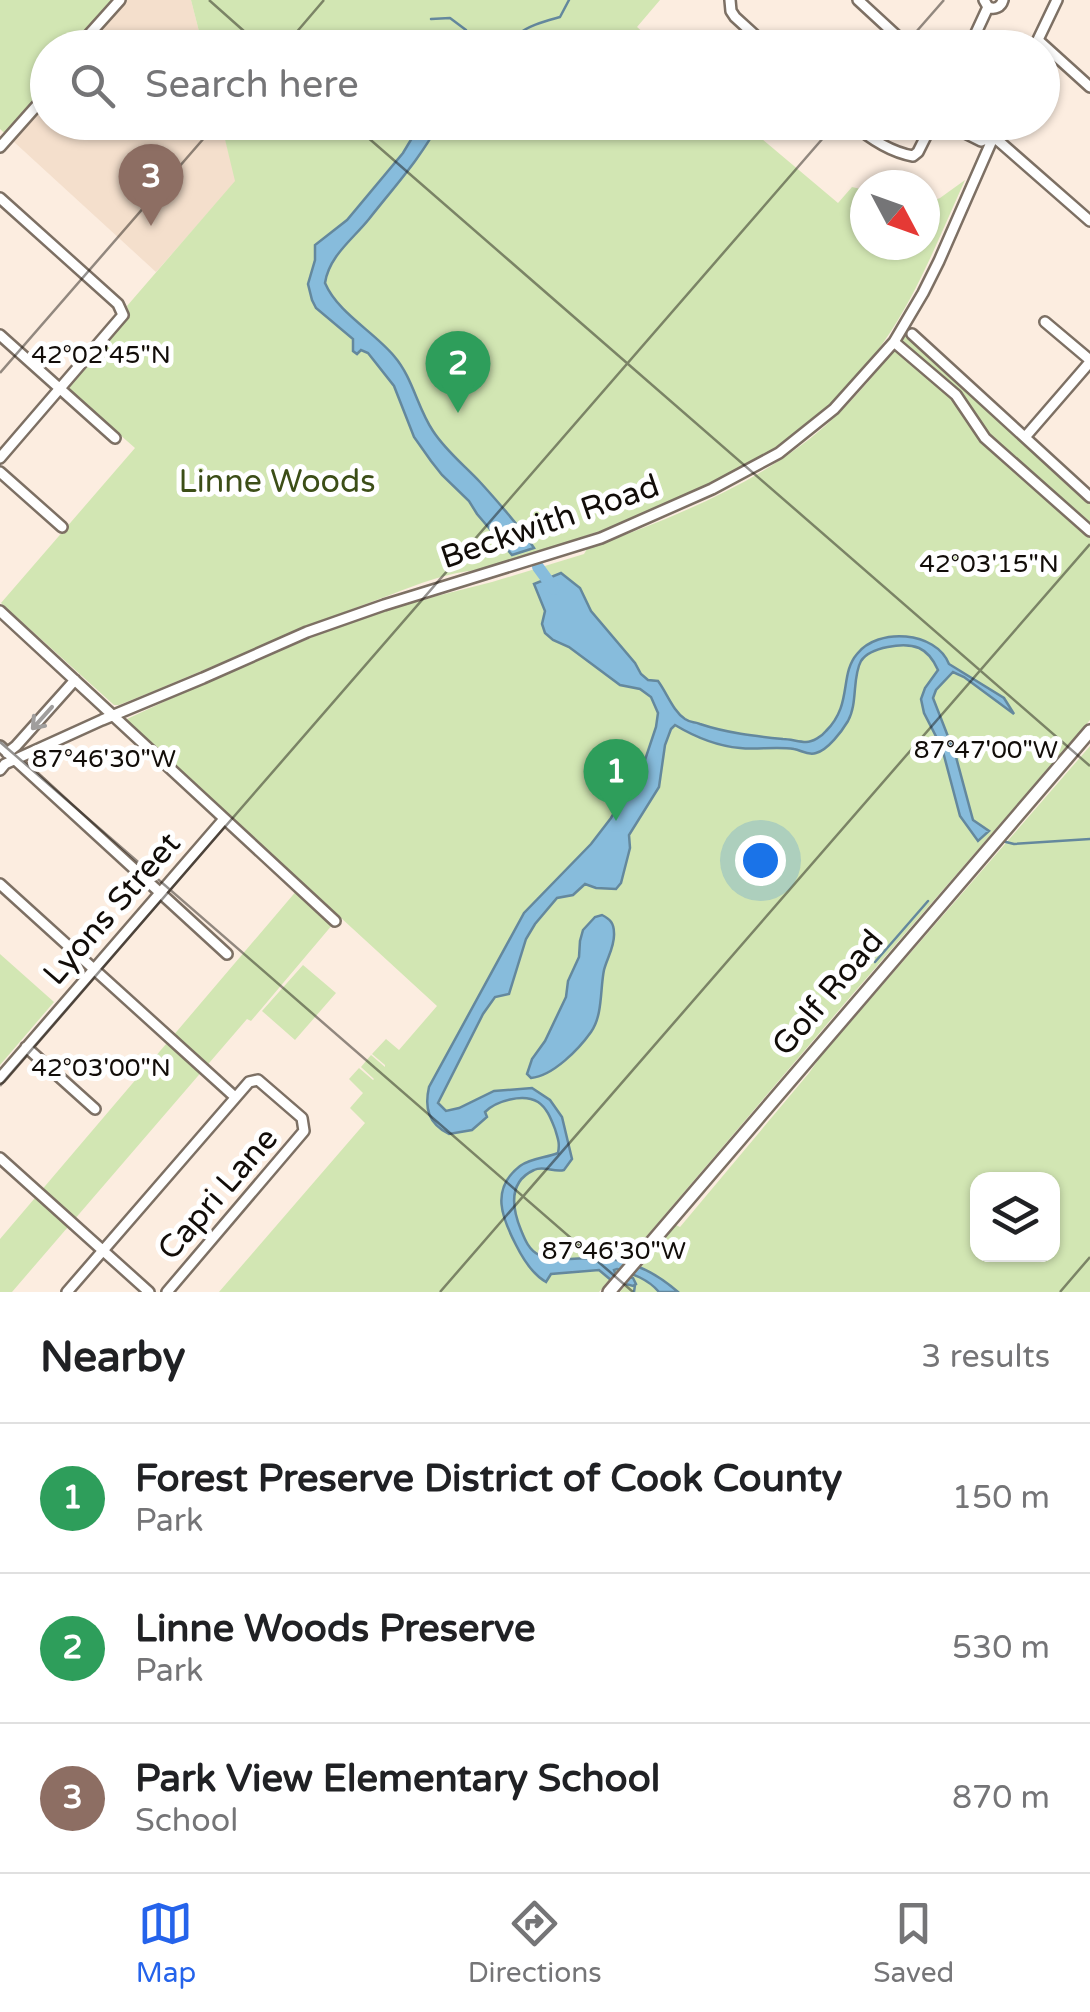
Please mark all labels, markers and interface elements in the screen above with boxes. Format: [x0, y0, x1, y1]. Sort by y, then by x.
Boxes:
search box [30, 30, 1060, 140]
icon: search [65, 58, 120, 113]
text: Search here [145, 62, 359, 108]
pin: 3 [118, 144, 184, 226]
north arrow [850, 170, 940, 260]
pin: 2 [426, 330, 490, 413]
text: 42°02'45"N [31, 340, 171, 370]
park label: Linne Woods [178, 463, 376, 501]
street label: Beckwith Road [436, 467, 664, 577]
text: 42°03'15"N [919, 549, 1059, 579]
one-way arrow [31, 705, 54, 730]
text: 87°47'00"W [914, 735, 1058, 765]
pin: 1 [584, 738, 648, 821]
text: 87°46'30"W [32, 744, 176, 774]
street label: Lyons Street [36, 825, 188, 993]
your location [735, 835, 786, 886]
street label: Golf Road [764, 922, 892, 1064]
text: 42°03'00"N [31, 1053, 171, 1083]
street label: Capri Lane [150, 1120, 286, 1268]
map controls [970, 1172, 1060, 1262]
button: layers [970, 1172, 1060, 1262]
text: 87°46'30"W [542, 1236, 686, 1266]
text: Nearby [40, 1332, 185, 1383]
text: 3 results [921, 1338, 1050, 1376]
text: Forest Preserve District of Cook County [135, 1456, 842, 1502]
text: 1 [62, 1479, 83, 1517]
text: 150 m [952, 1479, 1050, 1517]
text: Park [135, 1502, 203, 1540]
text: Linne Woods Preserve [135, 1606, 535, 1652]
text: 2 [62, 1629, 83, 1667]
text: 530 m [952, 1629, 1050, 1667]
text: Park [135, 1652, 203, 1690]
text: Park View Elementary School [135, 1756, 660, 1802]
text: 3 [62, 1779, 83, 1817]
text: 870 m [952, 1779, 1050, 1817]
text: School [135, 1802, 238, 1840]
tab: Map [136, 1896, 196, 1990]
tab: Directions [468, 1896, 602, 1990]
tab: Saved [873, 1896, 954, 1990]

